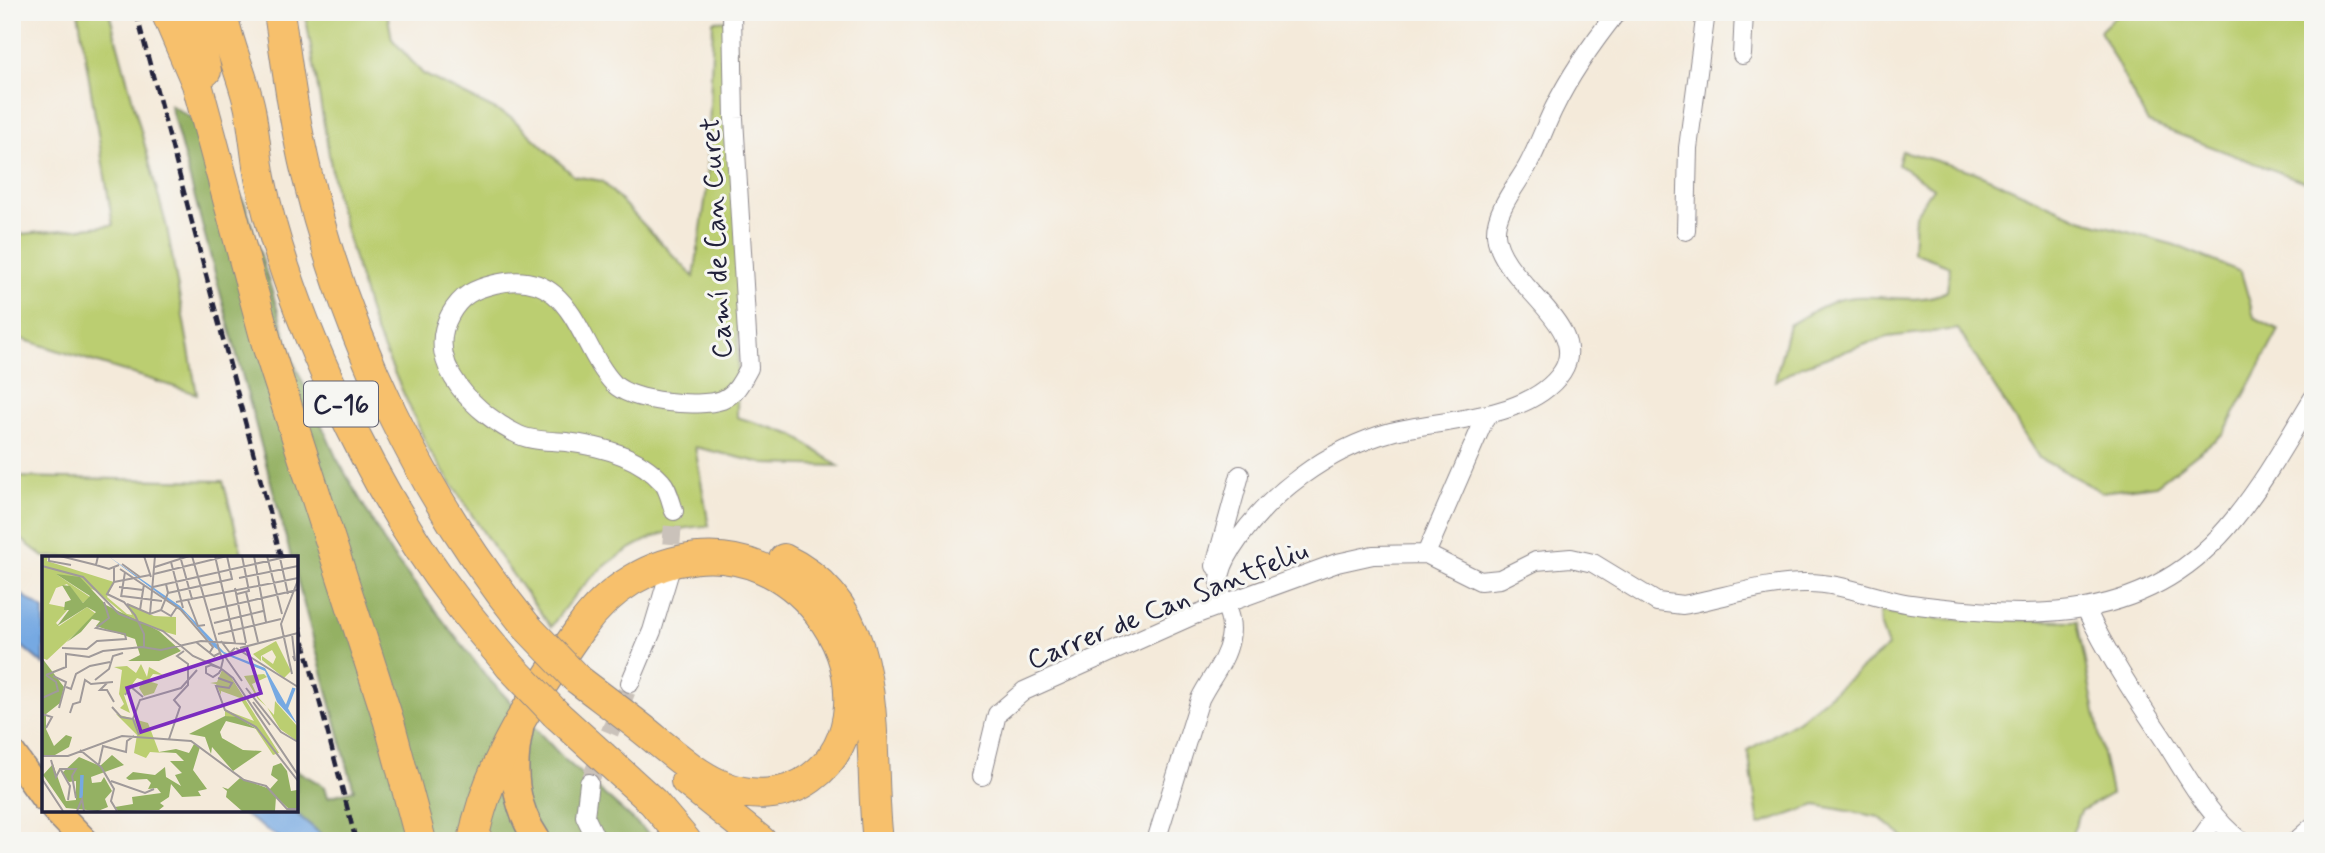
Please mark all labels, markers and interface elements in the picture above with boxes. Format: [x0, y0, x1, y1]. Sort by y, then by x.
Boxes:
street label: Camí de Can Curet [693, 116, 742, 360]
road number: C-16 [304, 382, 378, 426]
street label: Carrer de Can Santfeliu [1022, 533, 1314, 680]
inset map [42, 556, 298, 811]

